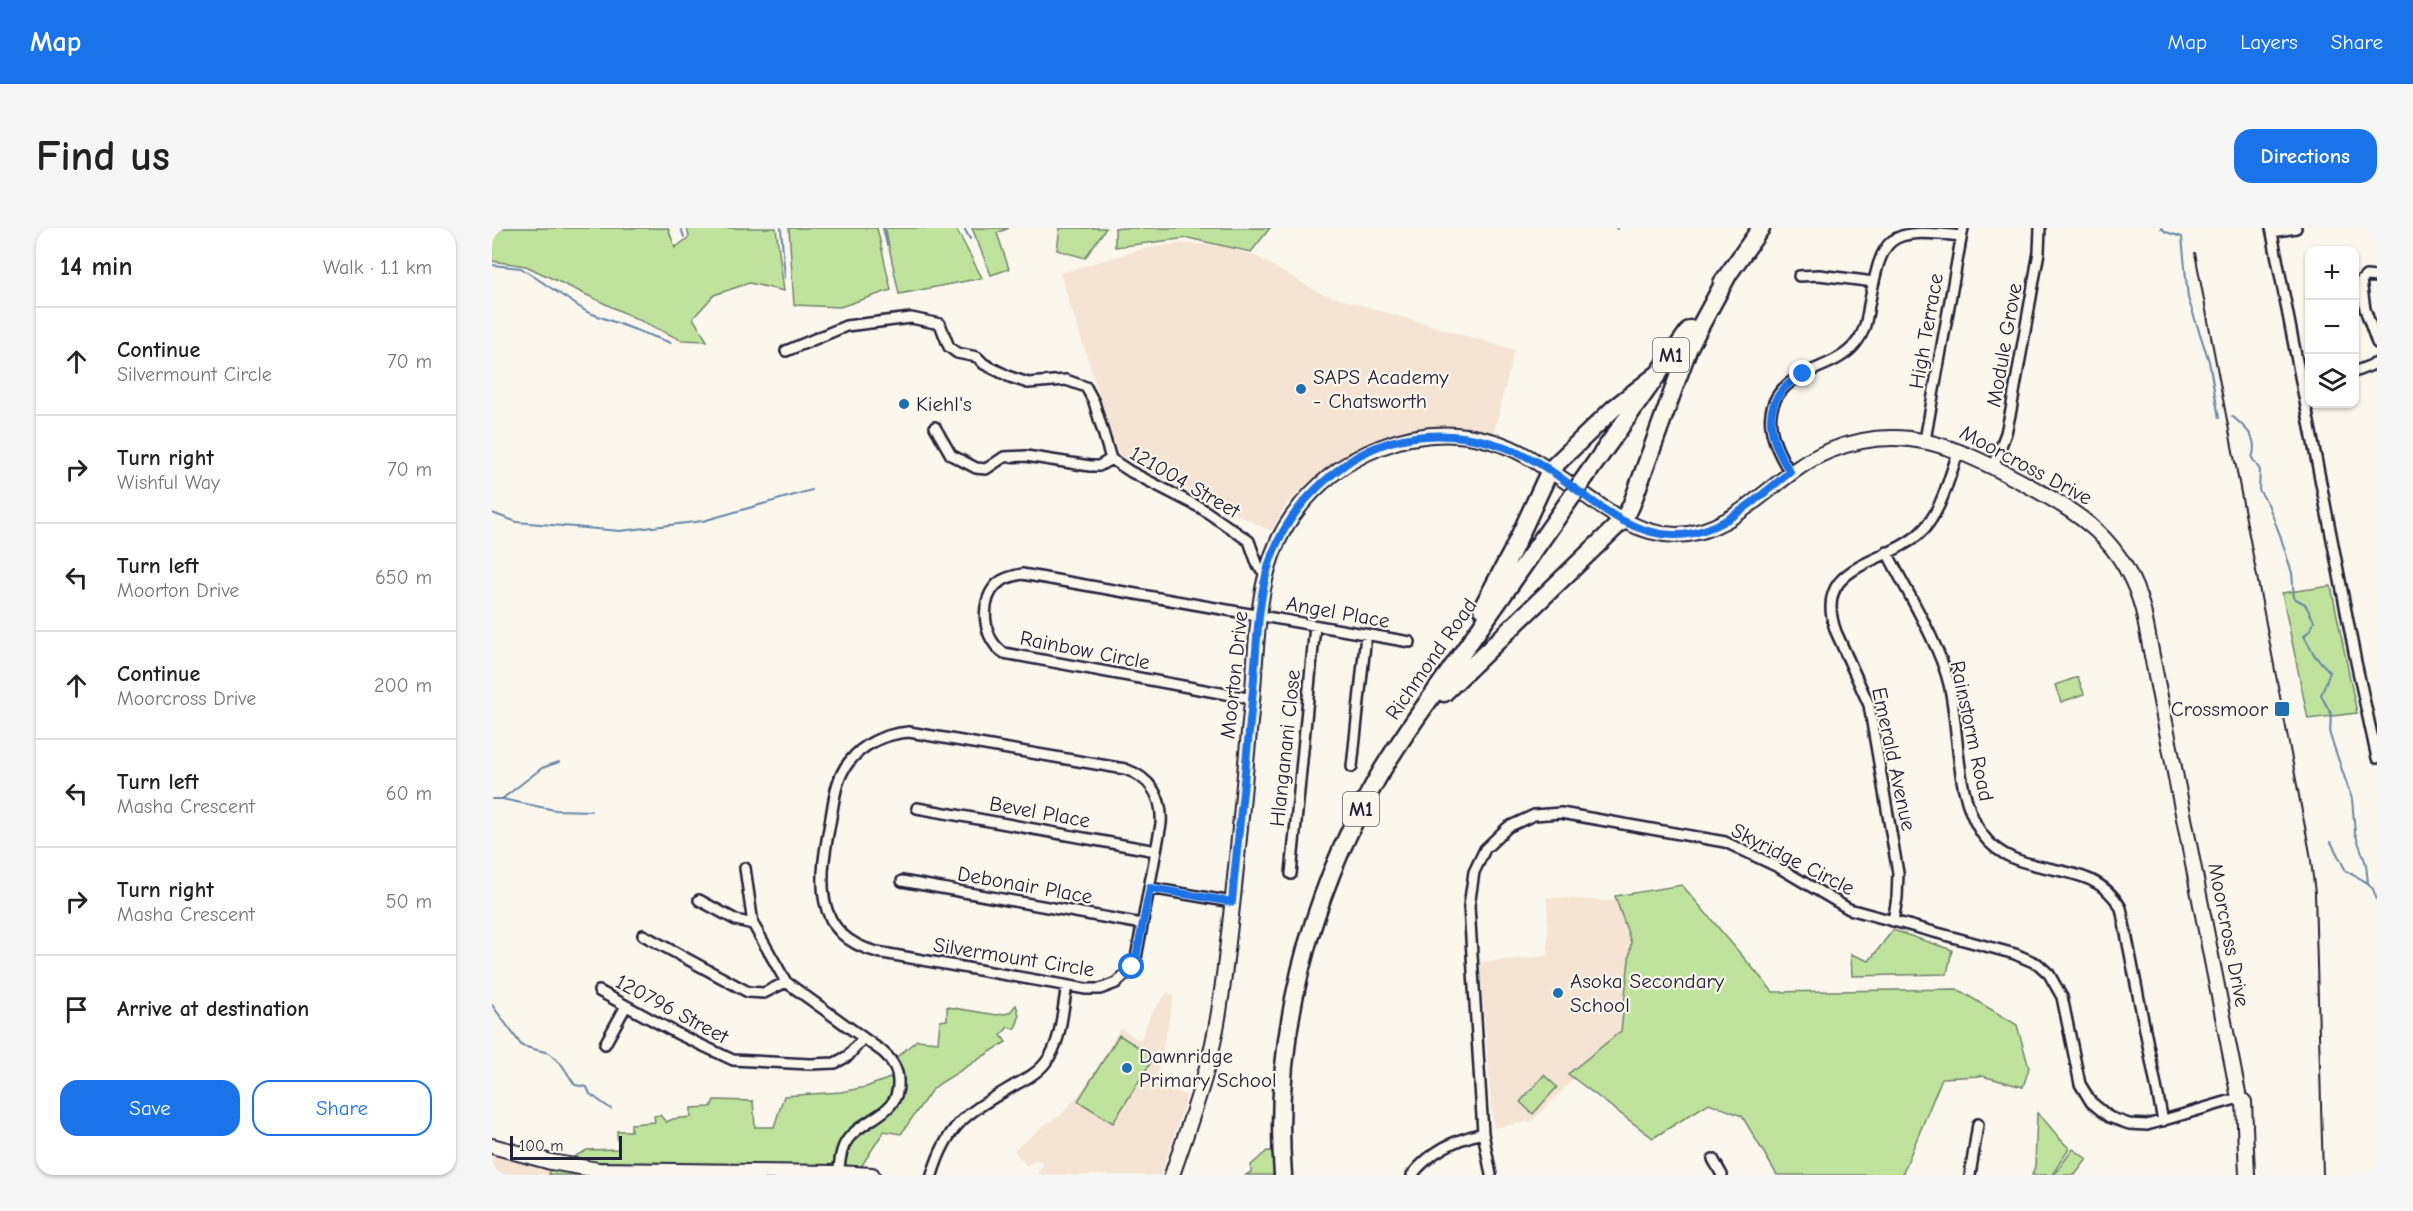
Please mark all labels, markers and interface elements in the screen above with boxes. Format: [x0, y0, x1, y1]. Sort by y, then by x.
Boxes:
text: Map [30, 26, 81, 58]
text: Map [2168, 30, 2207, 54]
text: Layers [2240, 30, 2298, 54]
text: Share [2331, 30, 2383, 54]
button: Directions [2234, 129, 2377, 183]
text: Find us [36, 132, 170, 181]
map controls [2305, 246, 2359, 408]
button: + [2305, 246, 2359, 300]
text: 14 min [60, 252, 133, 282]
text: Walk · 1.1 km [323, 256, 432, 279]
street label: High Terrace [1904, 271, 1948, 391]
street label: Module Grove [1981, 281, 2027, 409]
button: − [2305, 300, 2359, 354]
text: Continue [117, 337, 200, 363]
road number: M1 [1653, 338, 1689, 372]
icon: ahead [60, 345, 93, 378]
text: 70 m [387, 350, 432, 373]
button: layers [2305, 354, 2359, 408]
route end [1789, 360, 1815, 386]
text: Silvermount Circle [117, 363, 272, 386]
place label: SAPS Academy - Chatsworth [1313, 365, 1449, 413]
marker: SAPS Academy - Chatsworth [1294, 382, 1308, 396]
place label: Kiehl's [916, 392, 972, 416]
marker: Kiehl's [897, 397, 911, 411]
street label: Moorcross Drive [1956, 420, 2096, 510]
street label: 121004 Street [1126, 441, 1245, 524]
text: Turn right [117, 445, 214, 471]
icon: right [60, 453, 93, 486]
text: 70 m [387, 458, 432, 481]
text: Wishful Way [117, 471, 220, 494]
text: Turn left [117, 553, 199, 579]
icon: left [60, 561, 93, 594]
text: 650 m [375, 566, 432, 589]
text: Moorton Drive [117, 579, 239, 602]
street label: Angel Place [1284, 591, 1392, 633]
street label: Richmond Road [1380, 594, 1482, 724]
street label: Moorton Drive [1215, 610, 1253, 740]
street label: Rainbow Circle [1018, 626, 1152, 674]
street label: Rainstorm Road [1945, 659, 1999, 803]
text: Continue [117, 661, 200, 687]
street label: Hlanganani Close [1265, 668, 1305, 828]
icon: ahead [60, 669, 93, 702]
text: 200 m [374, 674, 432, 697]
street label: Emerald Avenue [1867, 685, 1921, 833]
text: Moorcross Drive [117, 687, 256, 710]
place label: Crossmoor [2171, 697, 2269, 721]
marker: Crossmoor [2273, 700, 2291, 718]
text: Turn left [117, 769, 199, 795]
icon: left [60, 777, 93, 810]
text: 60 m [386, 782, 432, 805]
street label: Bevel Place [988, 791, 1092, 833]
road number: M1 [1343, 792, 1379, 826]
text: Masha Crescent [117, 795, 255, 818]
street label: Skyridge Circle [1728, 818, 1858, 900]
street label: Debonair Place [956, 861, 1094, 909]
street label: Moorcross Drive [2203, 861, 2255, 1009]
text: Turn right [117, 877, 214, 903]
icon: right [60, 885, 93, 918]
text: 50 m [386, 890, 432, 913]
text: Masha Crescent [117, 903, 255, 926]
street label: Silvermount Circle [932, 932, 1096, 982]
route start [1118, 953, 1144, 979]
street label: 120796 Street [612, 969, 733, 1049]
place label: Asoka Secondary School [1570, 969, 1725, 1017]
marker: Asoka Secondary School [1551, 986, 1565, 1000]
icon: arrive [60, 993, 93, 1026]
text: Arrive at destination [117, 996, 309, 1022]
place label: Dawnridge Primary School [1139, 1044, 1277, 1092]
marker: Dawnridge Primary School [1120, 1061, 1134, 1075]
button: Save [60, 1080, 240, 1136]
button: Share [252, 1080, 432, 1136]
scale bar [510, 1133, 622, 1160]
text: 100 m [519, 1137, 563, 1155]

